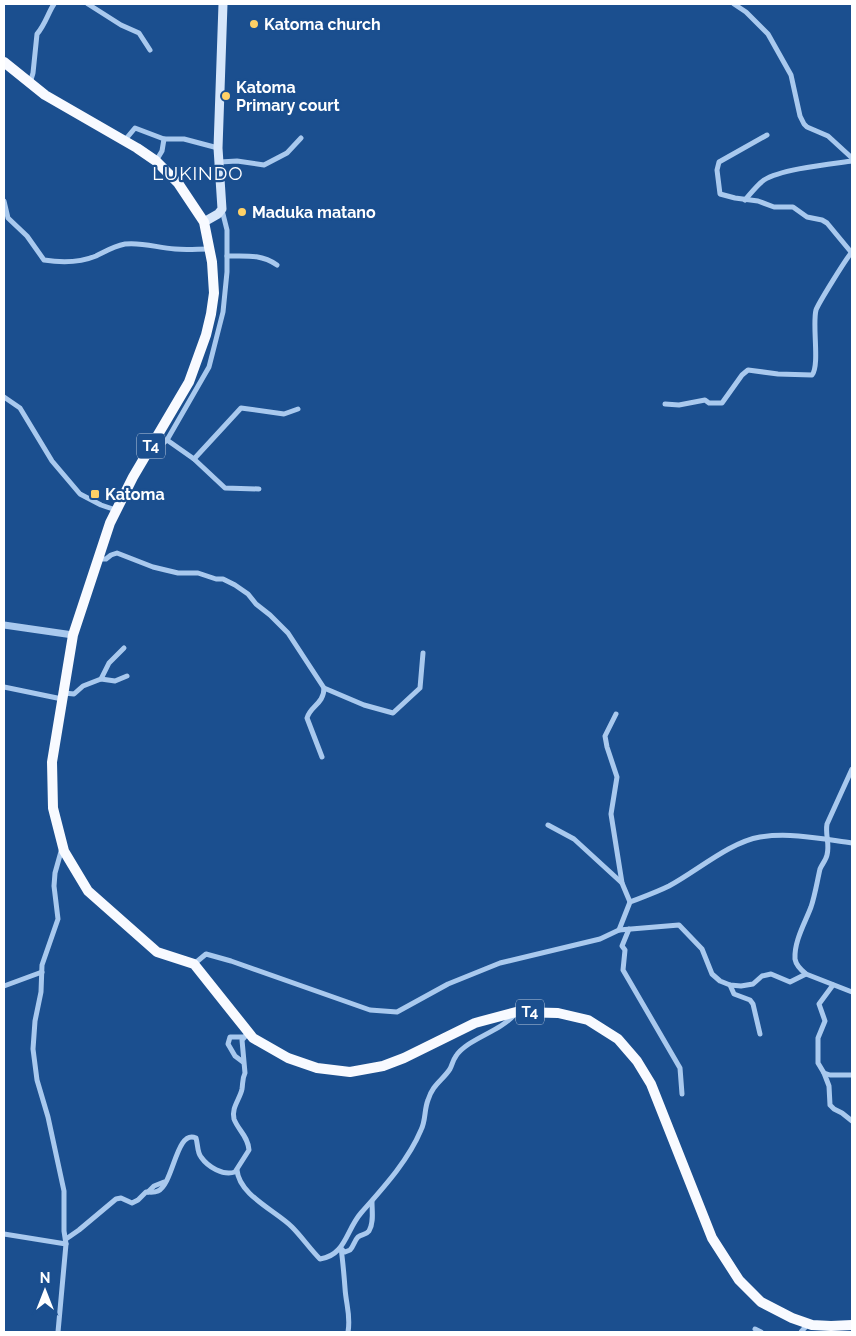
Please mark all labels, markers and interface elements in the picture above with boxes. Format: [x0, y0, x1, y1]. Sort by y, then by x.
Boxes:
place label: Katoma church [264, 15, 381, 34]
marker: Katoma church [248, 18, 260, 30]
place label: Katoma Primary court [236, 78, 340, 115]
marker: Katoma Primary court [220, 90, 232, 102]
district label: LUKINDO [152, 162, 244, 184]
place label: Maduka matano [252, 203, 376, 222]
marker: Maduka matano [236, 206, 248, 218]
road number: T4 [137, 434, 165, 458]
place label: Katoma [105, 485, 165, 504]
marker: Katoma [89, 488, 101, 500]
road number: T4 [516, 1000, 544, 1024]
north arrow [20, 1266, 70, 1316]
text: N [40, 1270, 50, 1286]

